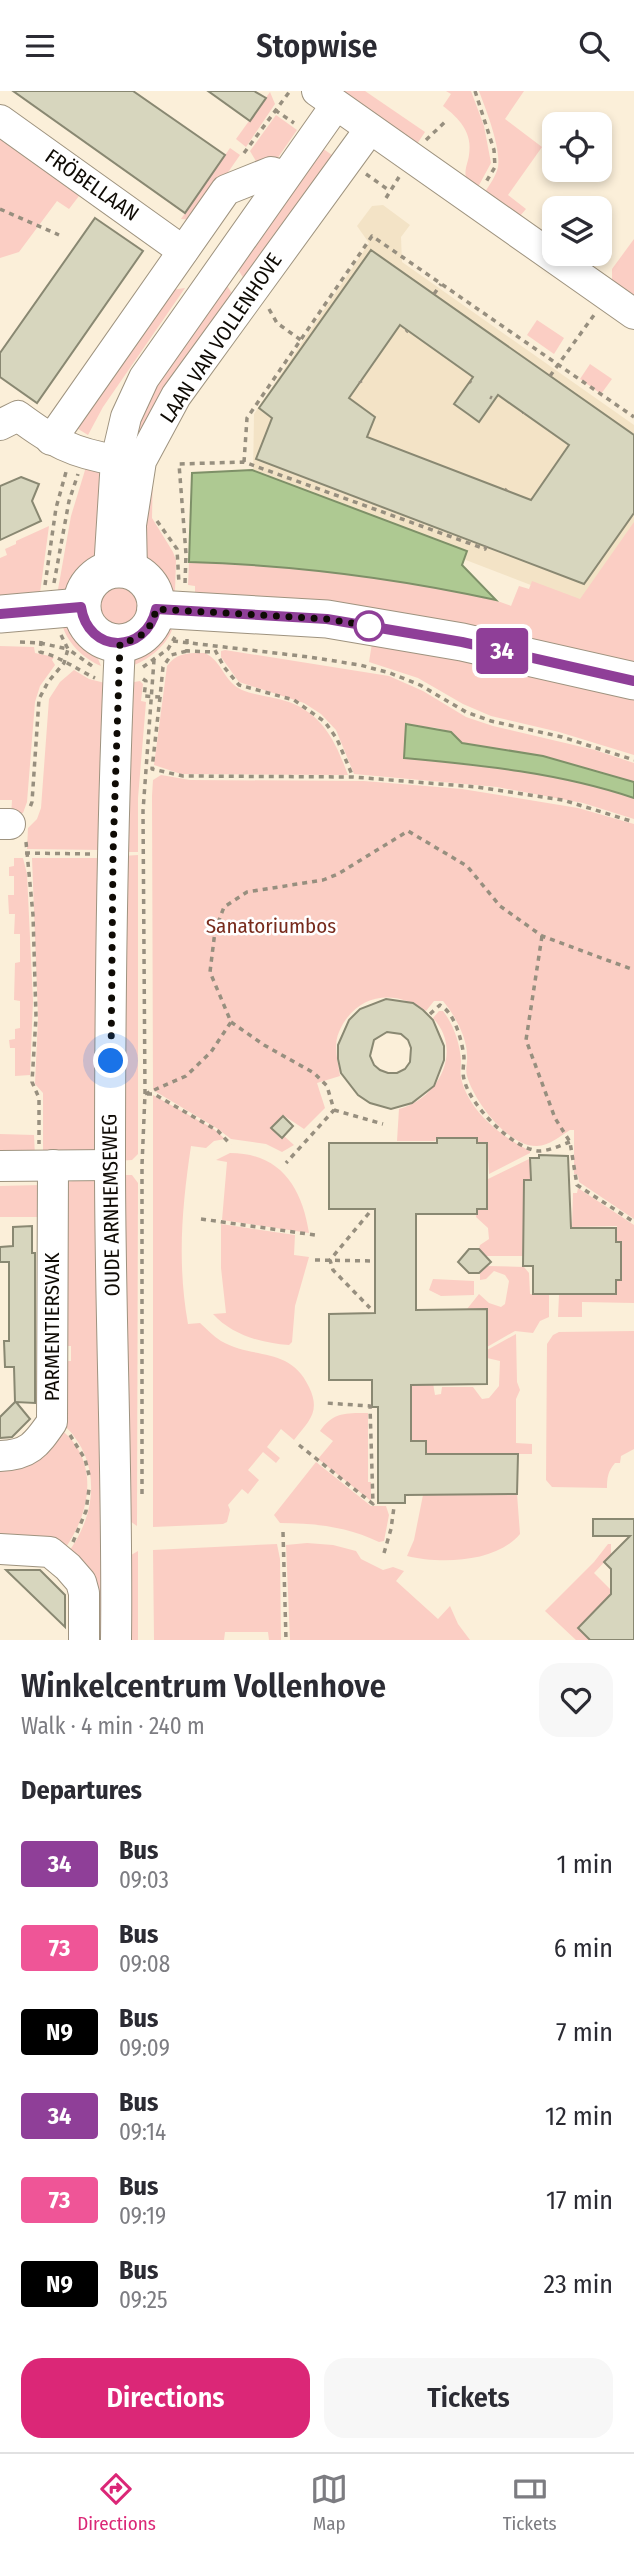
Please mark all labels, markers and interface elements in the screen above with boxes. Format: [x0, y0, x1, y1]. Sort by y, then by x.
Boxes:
icon: menu [21, 27, 59, 65]
text: Stopwise [256, 27, 378, 65]
icon: search [575, 27, 613, 65]
map controls [542, 112, 612, 266]
button: locate [542, 112, 612, 182]
street label: FRÖBELLAAN [40, 143, 144, 227]
button: layers [542, 196, 612, 266]
street label: LAAN VAN VOLLENHOVE [154, 248, 288, 428]
unlabelled marker [354, 611, 384, 641]
line badge: 34 [470, 628, 534, 674]
text: 34 [490, 637, 514, 665]
park label: Sanatoriumbos [206, 913, 336, 939]
your location [93, 1043, 128, 1078]
street label: OUDE ARNHEMSEWEG [96, 1113, 126, 1297]
street label: PARMENTIERSVAK [39, 1252, 65, 1401]
button: heart [539, 1663, 613, 1737]
text: Winkelcentrum Vollenhove [21, 1666, 386, 1706]
text: Walk · 4 min · 240 m [21, 1712, 205, 1740]
text: Departures [21, 1775, 142, 1806]
text: Bus [119, 1835, 158, 1866]
text: 1 min [557, 1849, 613, 1880]
text: 34 [48, 1850, 71, 1878]
text: 09:03 [119, 1866, 169, 1894]
text: Bus [119, 1919, 158, 1950]
text: 6 min [554, 1933, 613, 1964]
text: 73 [49, 1934, 70, 1962]
text: 09:08 [119, 1950, 170, 1978]
text: Bus [119, 2003, 158, 2034]
text: 7 min [556, 2017, 613, 2048]
text: N9 [46, 2018, 73, 2046]
text: 09:09 [119, 2034, 170, 2062]
text: Bus [119, 2087, 158, 2118]
text: 12 min [545, 2101, 613, 2132]
text: 34 [48, 2102, 71, 2130]
text: 09:14 [119, 2118, 166, 2146]
text: Bus [119, 2171, 158, 2202]
text: 17 min [546, 2185, 613, 2216]
text: 73 [49, 2186, 70, 2214]
text: 09:19 [119, 2202, 166, 2230]
text: Bus [119, 2255, 158, 2286]
text: 23 min [544, 2269, 613, 2300]
text: N9 [46, 2270, 73, 2298]
text: 09:25 [119, 2286, 168, 2314]
button: Directions [21, 2358, 310, 2438]
button: Tickets [324, 2358, 613, 2438]
tab: Directions [77, 2470, 156, 2535]
tab: Map [310, 2470, 348, 2535]
tab: Tickets [503, 2470, 557, 2535]

